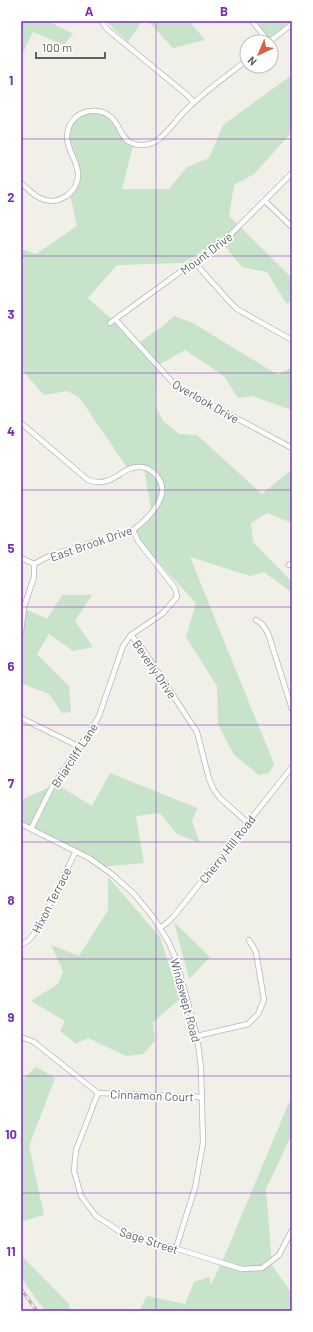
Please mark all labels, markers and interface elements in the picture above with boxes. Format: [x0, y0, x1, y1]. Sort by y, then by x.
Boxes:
text: A [85, 3, 94, 19]
text: B [220, 3, 228, 19]
scale bar [36, 34, 105, 60]
north arrow [239, 34, 279, 74]
text: 100 m [42, 40, 72, 54]
text: N [245, 54, 259, 69]
text: 1 [9, 72, 13, 88]
text: 2 [7, 189, 15, 205]
street label: Mount Drive [177, 229, 235, 277]
text: 3 [7, 306, 15, 322]
street label: Overlook Drive [170, 376, 242, 426]
text: 4 [7, 423, 15, 439]
street label: East Brook Drive [48, 522, 134, 564]
text: 5 [7, 540, 15, 556]
street label: Beverly Drive [130, 637, 180, 701]
text: 6 [8, 658, 15, 674]
street label: Briarcliff Lane [48, 720, 100, 790]
text: 7 [8, 775, 15, 791]
street label: Cherry Hill Road [196, 812, 258, 886]
street label: Hixon Terrace [29, 865, 73, 935]
text: 8 [7, 892, 15, 908]
street label: Windswept Road [168, 956, 204, 1044]
text: 9 [8, 1009, 15, 1025]
street label: Cinnamon Court [110, 1087, 194, 1103]
text: 10 [5, 1126, 17, 1142]
street label: Sage Street [118, 1224, 180, 1256]
text: 11 [6, 1243, 16, 1259]

